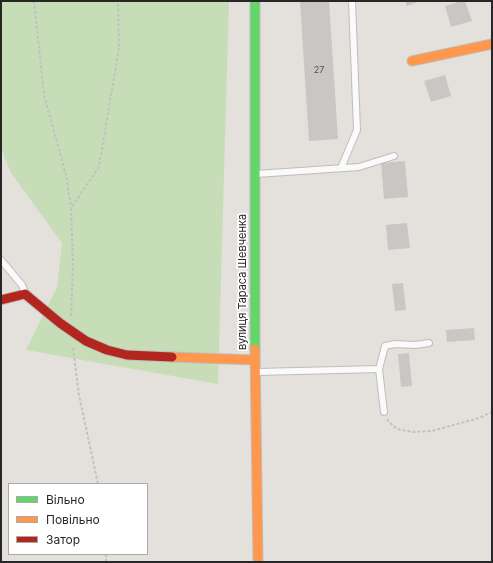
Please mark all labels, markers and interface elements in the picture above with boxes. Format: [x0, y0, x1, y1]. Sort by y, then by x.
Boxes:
house number: 27 [314, 65, 324, 75]
street label: вулиця Тараса Шевченка [236, 214, 250, 350]
legend [8, 483, 148, 555]
text: Вільно [46, 492, 85, 507]
text: Повільно [46, 512, 100, 527]
text: Затор [46, 532, 80, 547]

